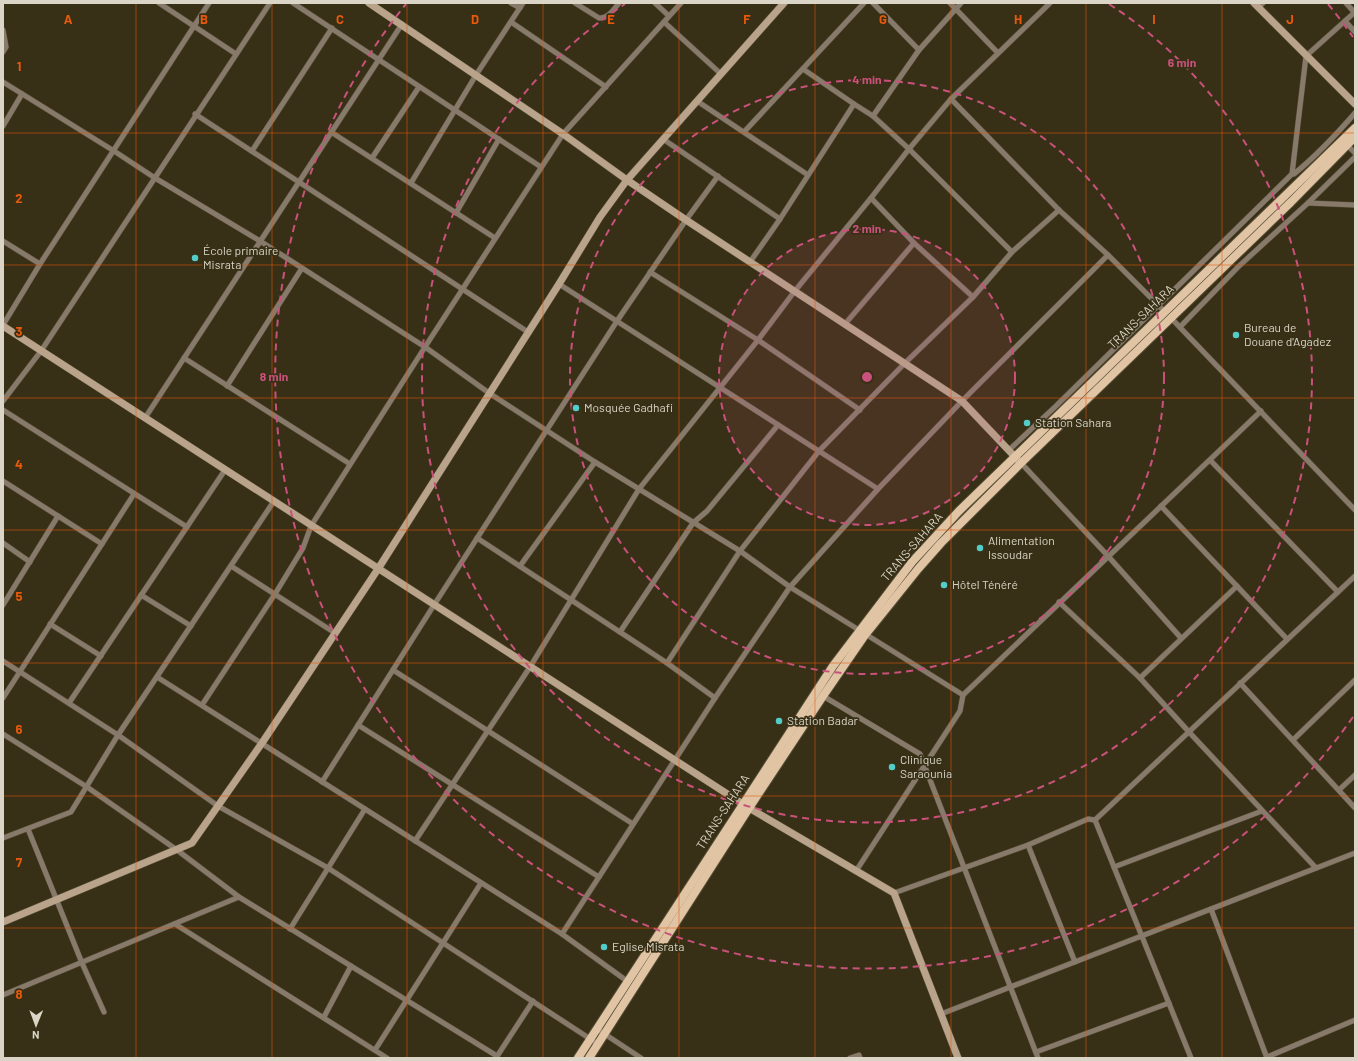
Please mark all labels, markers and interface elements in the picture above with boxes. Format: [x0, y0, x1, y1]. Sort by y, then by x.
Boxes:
text: A [64, 11, 73, 27]
text: B [200, 11, 208, 27]
text: C [336, 11, 344, 27]
text: D [471, 11, 479, 27]
text: E [607, 11, 615, 27]
text: F [743, 11, 751, 27]
text: G [879, 11, 887, 27]
text: H [1014, 11, 1022, 27]
text: I [1152, 11, 1156, 27]
text: J [1286, 11, 1294, 27]
text: 6 min [1168, 55, 1196, 69]
text: 1 [17, 58, 21, 74]
text: 4 min [852, 72, 882, 86]
text: 2 [15, 190, 23, 206]
text: 2 min [853, 221, 881, 235]
place label: École primaire Misrata [203, 243, 278, 271]
marker: École primaire Misrata [190, 253, 200, 263]
street label: TRANS-SAHARA [1104, 281, 1176, 351]
place label: Bureau de Douane d'Agadez [1244, 320, 1331, 348]
text: 3 [15, 323, 23, 339]
marker: Bureau de Douane d'Agadez [1231, 330, 1241, 340]
text: 8 min [260, 369, 288, 383]
centre of rings [860, 370, 874, 384]
place label: Mosquée Gadhafi [584, 400, 673, 414]
marker: Mosquée Gadhafi [571, 403, 581, 413]
place label: Station Sahara [1035, 415, 1112, 429]
marker: Station Sahara [1022, 418, 1032, 428]
text: 4 [15, 456, 23, 472]
street label: TRANS-SAHARA [878, 509, 945, 584]
place label: Alimentation Issoudar [988, 533, 1055, 561]
marker: Alimentation Issoudar [975, 543, 985, 553]
place label: Hôtel Ténéré [952, 577, 1018, 591]
marker: Hôtel Ténéré [939, 580, 949, 590]
text: 5 [15, 588, 23, 604]
place label: Station Badar [787, 713, 859, 727]
marker: Station Badar [774, 716, 784, 726]
text: 6 [16, 721, 23, 737]
place label: Clinique Saraounia [900, 752, 952, 780]
marker: Clinique Saraounia [887, 762, 897, 772]
street label: TRANS-SAHARA [693, 771, 752, 851]
text: 7 [16, 854, 23, 870]
place label: Eglise Misrata [612, 939, 684, 953]
marker: Eglise Misrata [599, 942, 609, 952]
text: 8 [15, 986, 23, 1002]
north arrow [16, 1005, 56, 1045]
text: N [32, 1029, 40, 1042]

